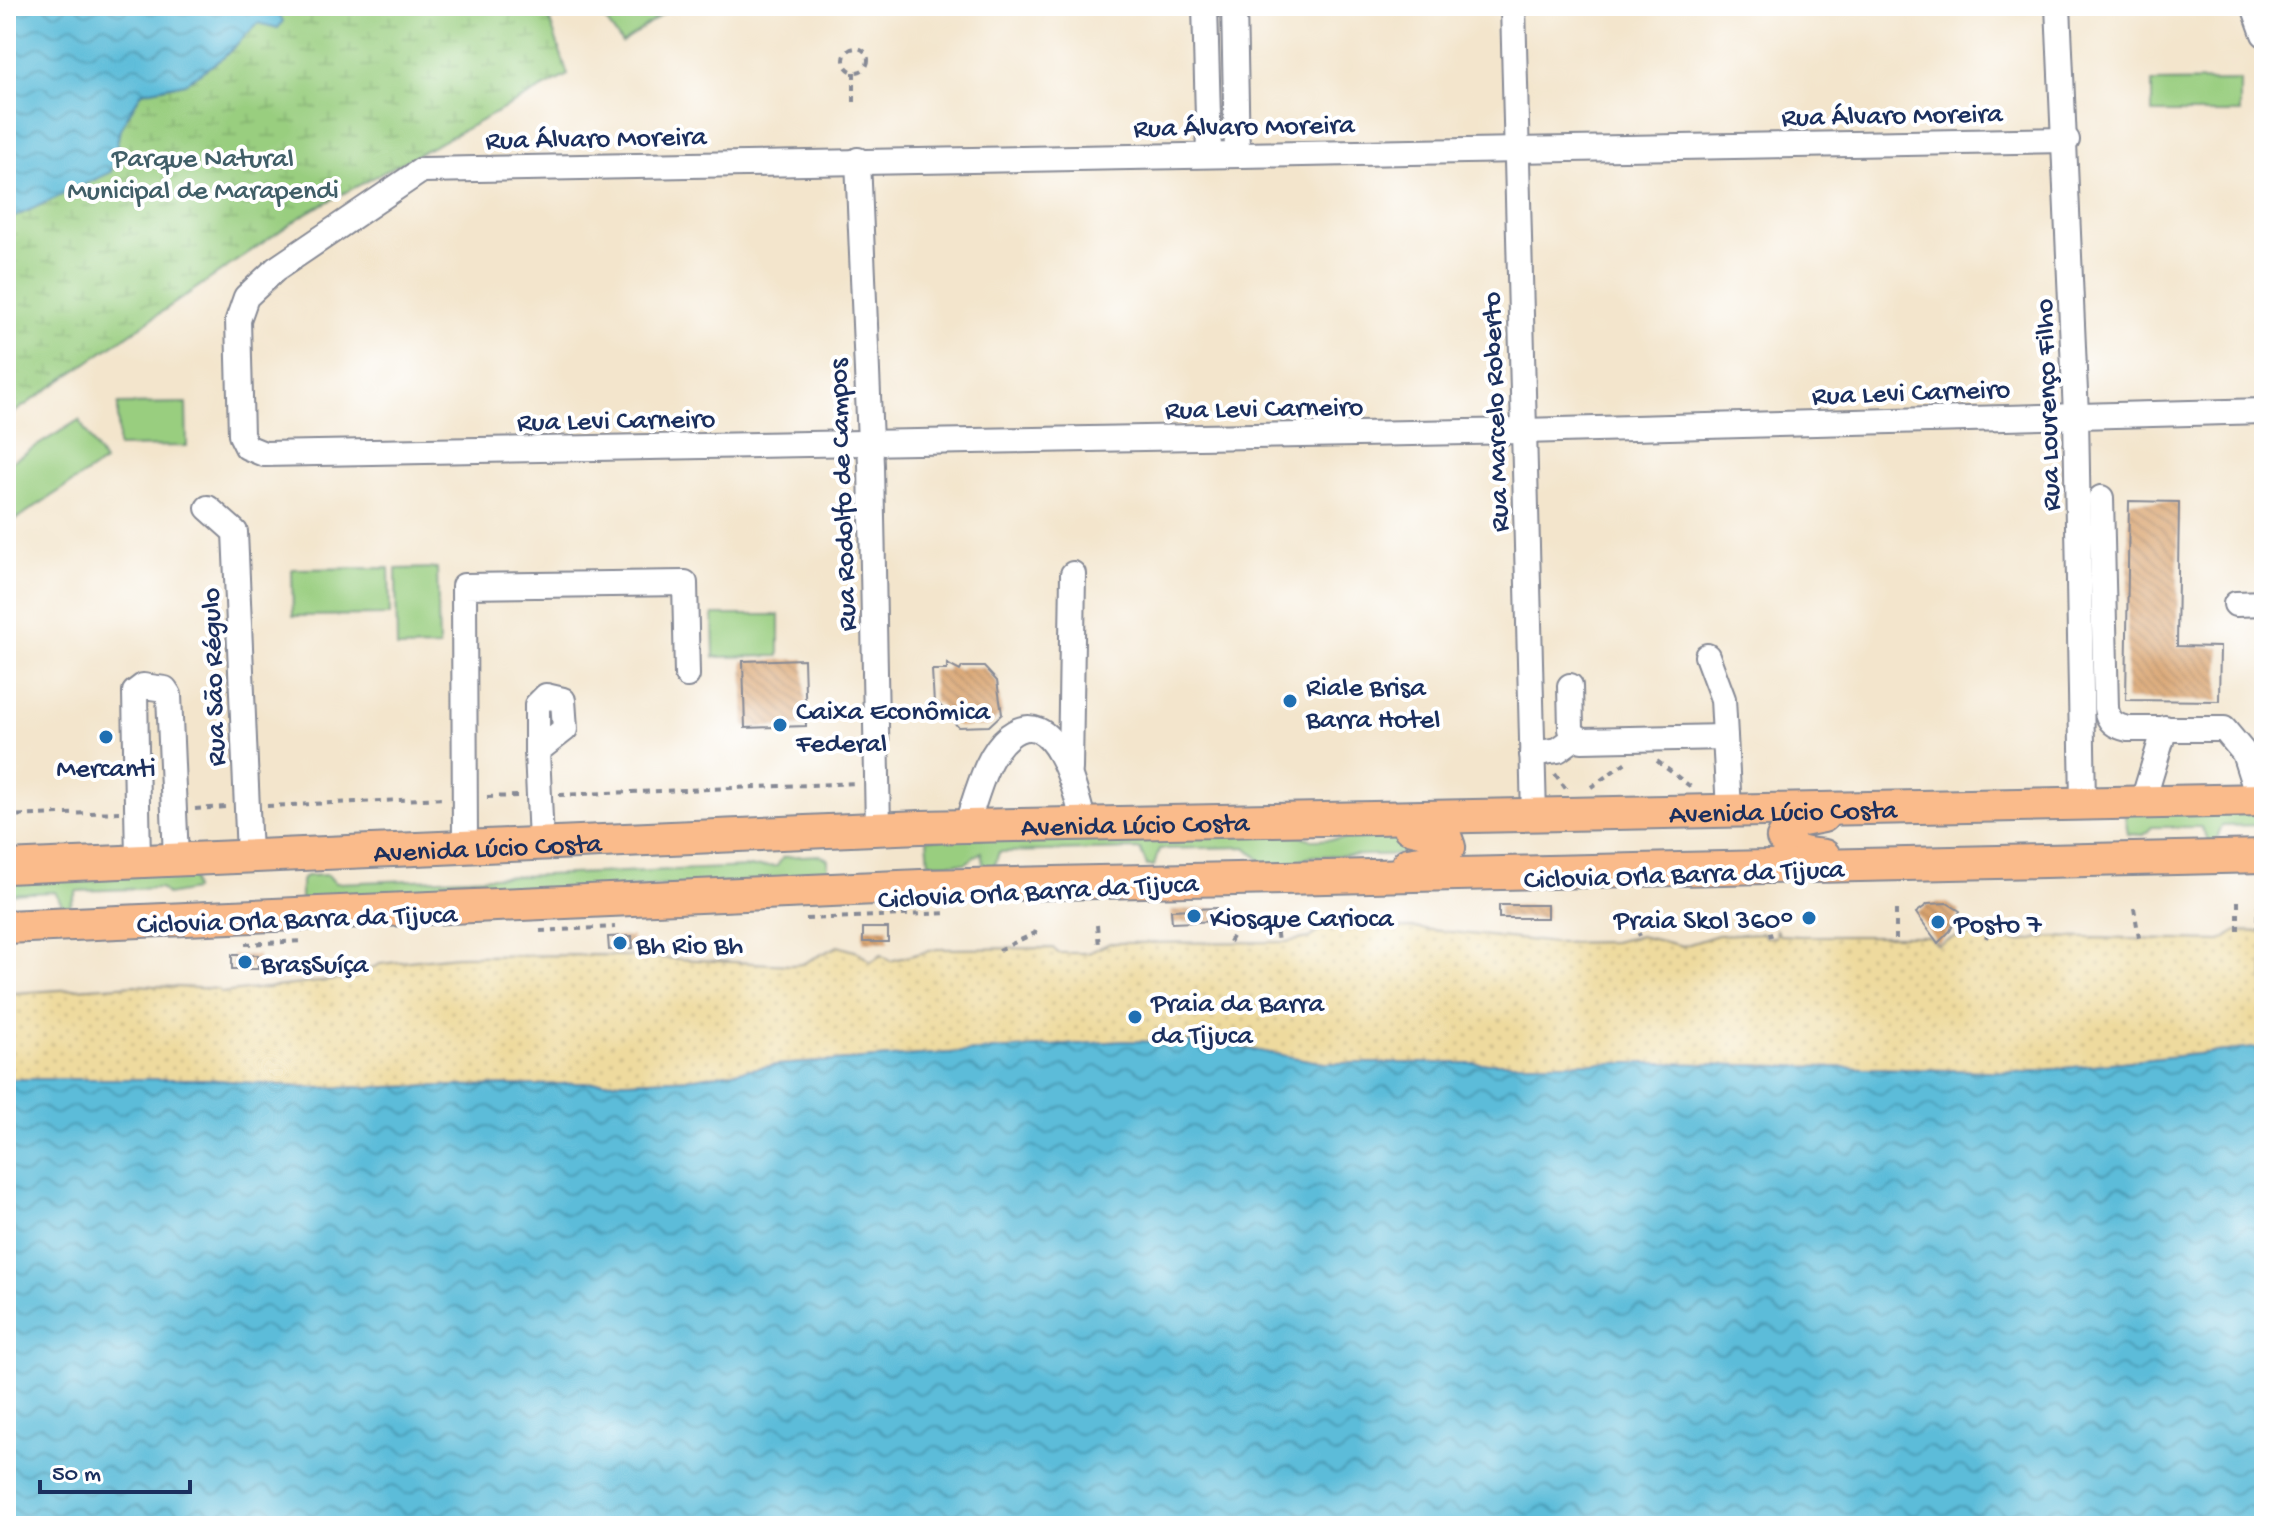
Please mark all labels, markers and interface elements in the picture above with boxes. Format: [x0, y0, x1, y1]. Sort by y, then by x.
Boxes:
street label: Rua Álvaro Moreira [1781, 99, 2005, 136]
street label: Rua Álvaro Moreira [1133, 110, 1357, 147]
street label: Rua Álvaro Moreira [485, 122, 709, 159]
park label: Parque Natural Municipal de Marapendi [67, 144, 339, 209]
street label: Rua Marcelo Roberto [1477, 291, 1518, 533]
street label: Rua Lourenço Filho [2029, 298, 2070, 512]
street label: Rua Rodolfo de Campos [823, 357, 866, 632]
street label: Rua Levi Carneiro [1811, 375, 2011, 414]
street label: Rua Levi Carneiro [1164, 392, 1364, 429]
street label: Rua Levi Carneiro [516, 404, 716, 441]
street label: Rua São Régulo [196, 587, 235, 767]
place label: Riale Brisa Barra Hotel [1305, 673, 1440, 738]
marker: Riale Brisa Barra Hotel [1281, 692, 1299, 710]
place label: Caixa Econômica Federal [795, 697, 991, 762]
marker: Caixa Econômica Federal [771, 716, 789, 734]
marker: Mercanti [97, 728, 115, 746]
place label: Mercanti [56, 754, 156, 787]
street label: Avenida Lúcio Costa [1668, 795, 1899, 833]
street label: Avenida Lúcio Costa [1021, 808, 1251, 846]
street label: Avenida Lúcio Costa [373, 829, 604, 872]
street label: Ciclovia Orla Barra da Tijuca [1523, 854, 1846, 899]
street label: Ciclovia Orla Barra da Tijuca [877, 869, 1201, 918]
street label: Ciclovia Orla Barra da Tijuca [136, 899, 459, 944]
place label: Kiosque Carioca [1210, 904, 1395, 937]
place label: Praia Skol 360° [1613, 906, 1793, 939]
marker: Kiosque Carioca [1185, 907, 1203, 925]
marker: Praia Skol 360° [1800, 909, 1818, 927]
place label: Posto 7 [1953, 910, 2043, 943]
marker: Posto 7 [1929, 913, 1947, 931]
place label: Bh Rio Bh [635, 931, 743, 964]
marker: Bh Rio Bh [611, 934, 629, 952]
place label: BrasSuíça [260, 950, 370, 983]
marker: BrasSuíça [236, 953, 254, 971]
place label: Praia da Barra da Tijuca [1150, 989, 1325, 1054]
marker: Praia da Barra da Tijuca [1126, 1008, 1144, 1026]
scale bar [40, 1444, 190, 1494]
text: 50 m [52, 1461, 101, 1490]

